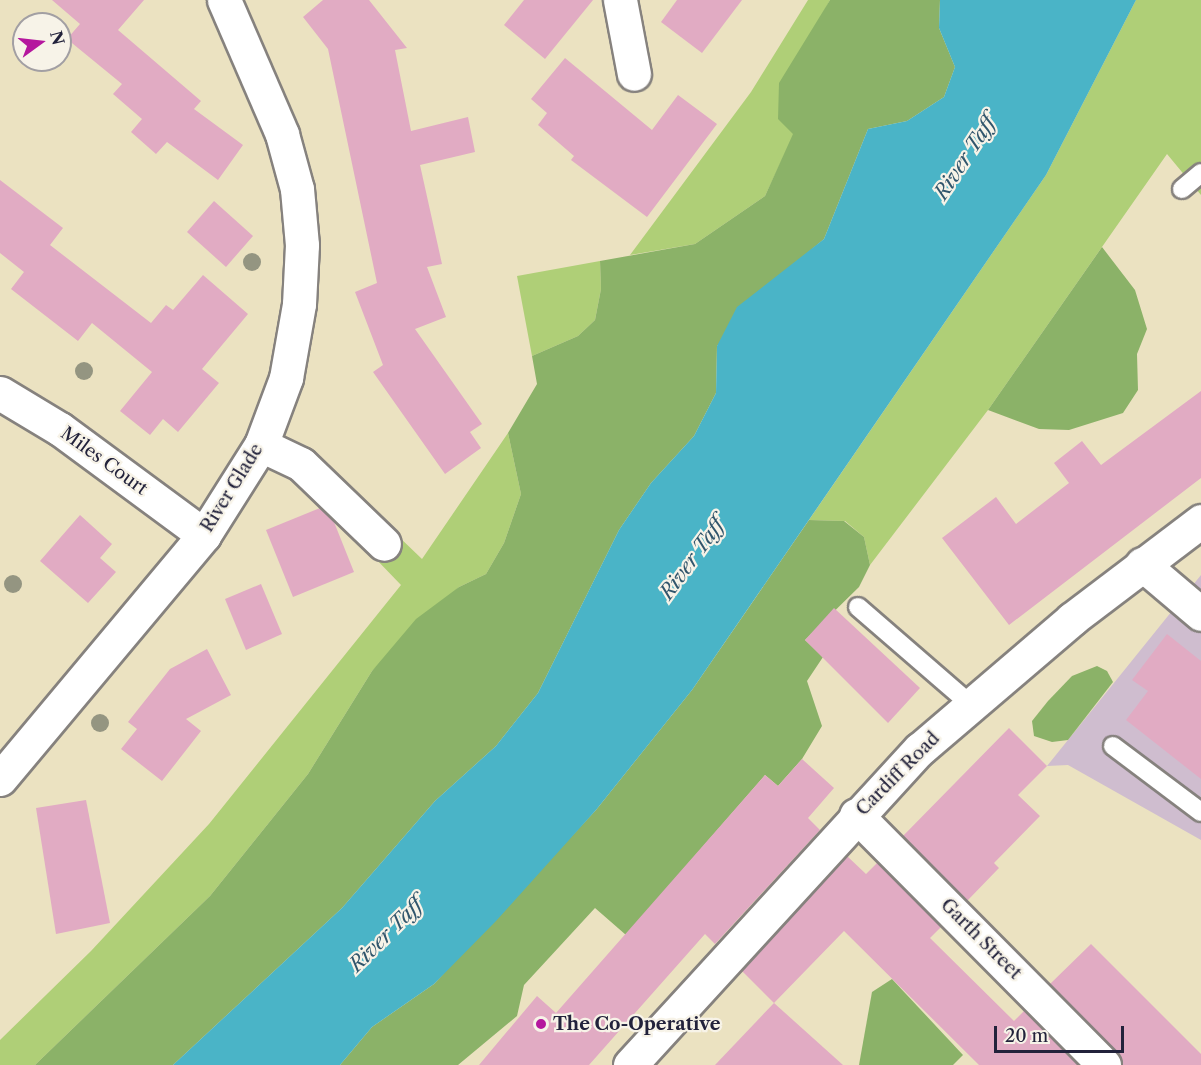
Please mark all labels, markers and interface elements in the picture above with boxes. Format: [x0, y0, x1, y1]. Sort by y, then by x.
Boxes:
north arrow [12, 12, 72, 72]
text: N [46, 29, 69, 47]
water label: River Taff [929, 112, 1001, 204]
street label: Miles Court [57, 422, 151, 500]
street label: River Glade [196, 440, 268, 536]
water label: River Taff [655, 514, 729, 604]
street label: Cardiff Road [852, 728, 944, 820]
water label: River Taff [344, 893, 428, 977]
street label: Garth Street [936, 894, 1026, 984]
place label: The Co-Operative [553, 1013, 721, 1035]
scale bar [997, 1014, 1128, 1052]
marker: The Co-Operative [534, 1017, 548, 1031]
text: 20 m [1005, 1025, 1048, 1047]

